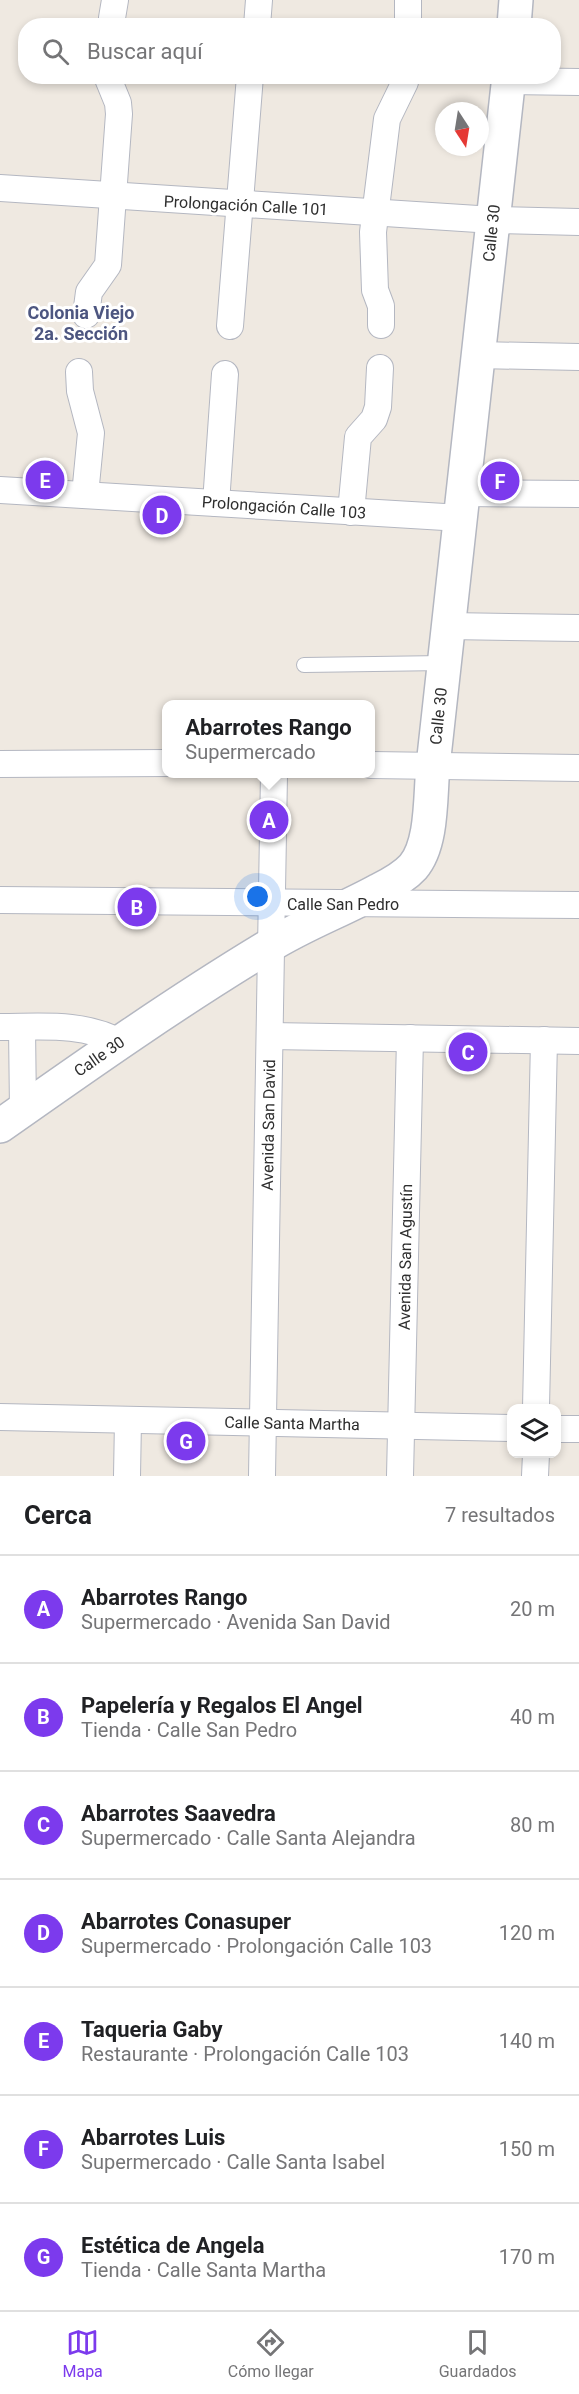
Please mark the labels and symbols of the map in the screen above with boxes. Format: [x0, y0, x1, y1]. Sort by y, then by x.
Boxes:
north arrow [435, 102, 489, 156]
street label: Prolongación Calle 101 [163, 192, 329, 219]
street label: Calle 30 [479, 204, 504, 263]
district label: Colonia Viejo 2a. Sección [28, 302, 134, 344]
pin: E [26, 458, 64, 502]
pin: F [480, 458, 520, 504]
pin: D [142, 492, 182, 538]
street label: Prolongación Calle 103 [201, 492, 367, 523]
street label: Calle 30 [426, 687, 451, 746]
pin: A [250, 798, 288, 842]
your location [243, 882, 272, 911]
pin: B [118, 884, 156, 930]
street label: Calle San Pedro [287, 895, 399, 914]
pin: C [448, 1030, 488, 1074]
street label: Calle 30 [70, 1032, 128, 1081]
street label: Avenida San David [258, 1059, 279, 1191]
street label: Avenida San Agustín [395, 1184, 416, 1330]
street label: Calle Santa Martha [224, 1413, 360, 1434]
pin: G [166, 1418, 206, 1464]

